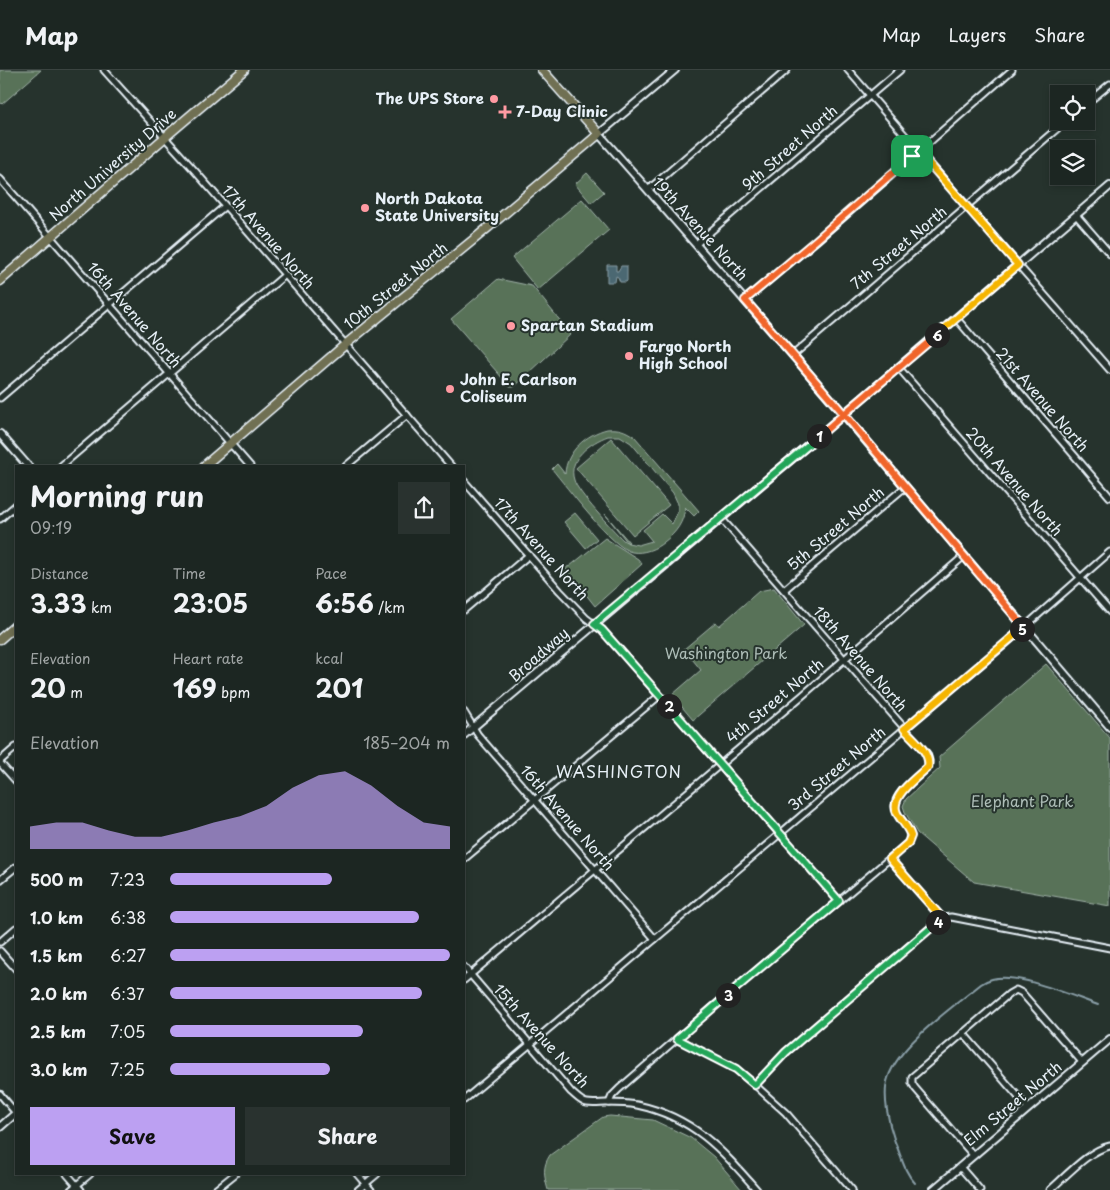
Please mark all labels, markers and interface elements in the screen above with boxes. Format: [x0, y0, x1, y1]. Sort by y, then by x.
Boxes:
text: Map [25, 17, 78, 53]
text: Map [882, 21, 921, 48]
text: Layers [949, 21, 1006, 48]
text: Share [1034, 21, 1085, 48]
map controls [1050, 85, 1095, 185]
button: locate [1050, 85, 1095, 130]
place label: The UPS Store [376, 86, 484, 109]
marker: The UPS Store [488, 93, 500, 105]
place label: 7-Day Clinic [516, 99, 608, 122]
street label: 9th Street North [736, 99, 842, 195]
street label: North University Drive [43, 102, 181, 226]
marker: 7-Day Clinic [498, 105, 512, 119]
pin [891, 135, 933, 177]
button: layers [1050, 140, 1095, 185]
icon: arrive [898, 142, 926, 170]
street label: 19th Avenue North [648, 171, 754, 285]
street label: 17th Avenue North [217, 179, 321, 293]
place label: North Dakota State University [375, 186, 499, 226]
street label: 7th Street North [845, 200, 951, 294]
marker: North Dakota State University [359, 202, 371, 214]
street label: 10th Street North [338, 236, 452, 334]
street label: 16th Avenue North [82, 256, 188, 372]
place label: Spartan Stadium [521, 313, 654, 336]
marker: Spartan Stadium [505, 320, 517, 332]
pin: 6 [924, 322, 950, 348]
text: 6 [933, 325, 942, 346]
place label: Fargo North High School [639, 334, 732, 374]
street label: 21st Avenue North [991, 342, 1095, 456]
marker: Fargo North High School [623, 350, 635, 362]
place label: John E. Carlson Coliseum [460, 367, 577, 407]
marker: John E. Carlson Coliseum [444, 383, 456, 395]
street label: 20th Avenue North [961, 422, 1069, 540]
pin: 1 [806, 424, 832, 448]
text: 1 [816, 426, 823, 447]
text: Morning run [30, 474, 204, 517]
street label: 5th Street North [781, 480, 889, 575]
button: share [398, 482, 450, 534]
street label: 17th Avenue North [489, 491, 595, 605]
text: 09:19 [30, 515, 72, 539]
text: Distance [30, 563, 89, 584]
text: Time [173, 563, 206, 584]
text: Pace [315, 563, 347, 584]
text: 3.33 [30, 584, 86, 622]
text: 23:05 [173, 584, 248, 622]
text: 6:56 [315, 584, 374, 622]
text: km [86, 597, 112, 618]
text: /km [374, 597, 405, 618]
street label: 18th Avenue North [809, 600, 914, 716]
pin: 5 [1010, 616, 1034, 642]
text: 5 [1018, 619, 1027, 640]
street label: Broadway [503, 621, 573, 687]
park label: Washington Park [665, 641, 787, 664]
text: Elevation [30, 648, 90, 669]
text: Heart rate [173, 648, 243, 669]
text: kcal [315, 648, 343, 669]
street label: 4th Street North [720, 652, 828, 748]
text: 20 [30, 669, 66, 707]
text: 169 [173, 669, 217, 707]
text: 201 [315, 669, 363, 707]
text: m [66, 682, 83, 703]
text: bpm [217, 682, 250, 703]
pin: 2 [656, 694, 682, 718]
text: 2 [665, 696, 674, 717]
street label: 3rd Street North [782, 720, 890, 816]
text: Elevation [30, 730, 99, 754]
text: 185–204 m [363, 730, 450, 754]
street label: 16th Avenue North [515, 759, 621, 875]
district label: WASHINGTON [556, 759, 682, 783]
park label: Elephant Park [971, 789, 1073, 812]
text: 500 m [30, 867, 83, 891]
text: 7:23 [110, 867, 145, 891]
text: 1.0 km [30, 905, 83, 929]
text: 6:38 [110, 905, 146, 929]
pin: 4 [926, 910, 950, 934]
text: 4 [934, 912, 943, 933]
text: 1.5 km [30, 943, 83, 967]
text: 6:27 [110, 943, 146, 967]
street label: 15th Avenue North [489, 978, 595, 1092]
text: 2.0 km [30, 981, 87, 1005]
text: 6:37 [110, 981, 145, 1005]
pin: 3 [716, 982, 740, 1008]
text: 3 [724, 985, 733, 1006]
text: 2.5 km [30, 1019, 86, 1043]
text: 7:05 [110, 1019, 145, 1043]
street label: Elm Street North [958, 1055, 1066, 1151]
text: 3.0 km [30, 1057, 87, 1081]
text: 7:25 [110, 1057, 145, 1081]
button: Save [30, 1107, 235, 1165]
button: Share [245, 1107, 450, 1165]

